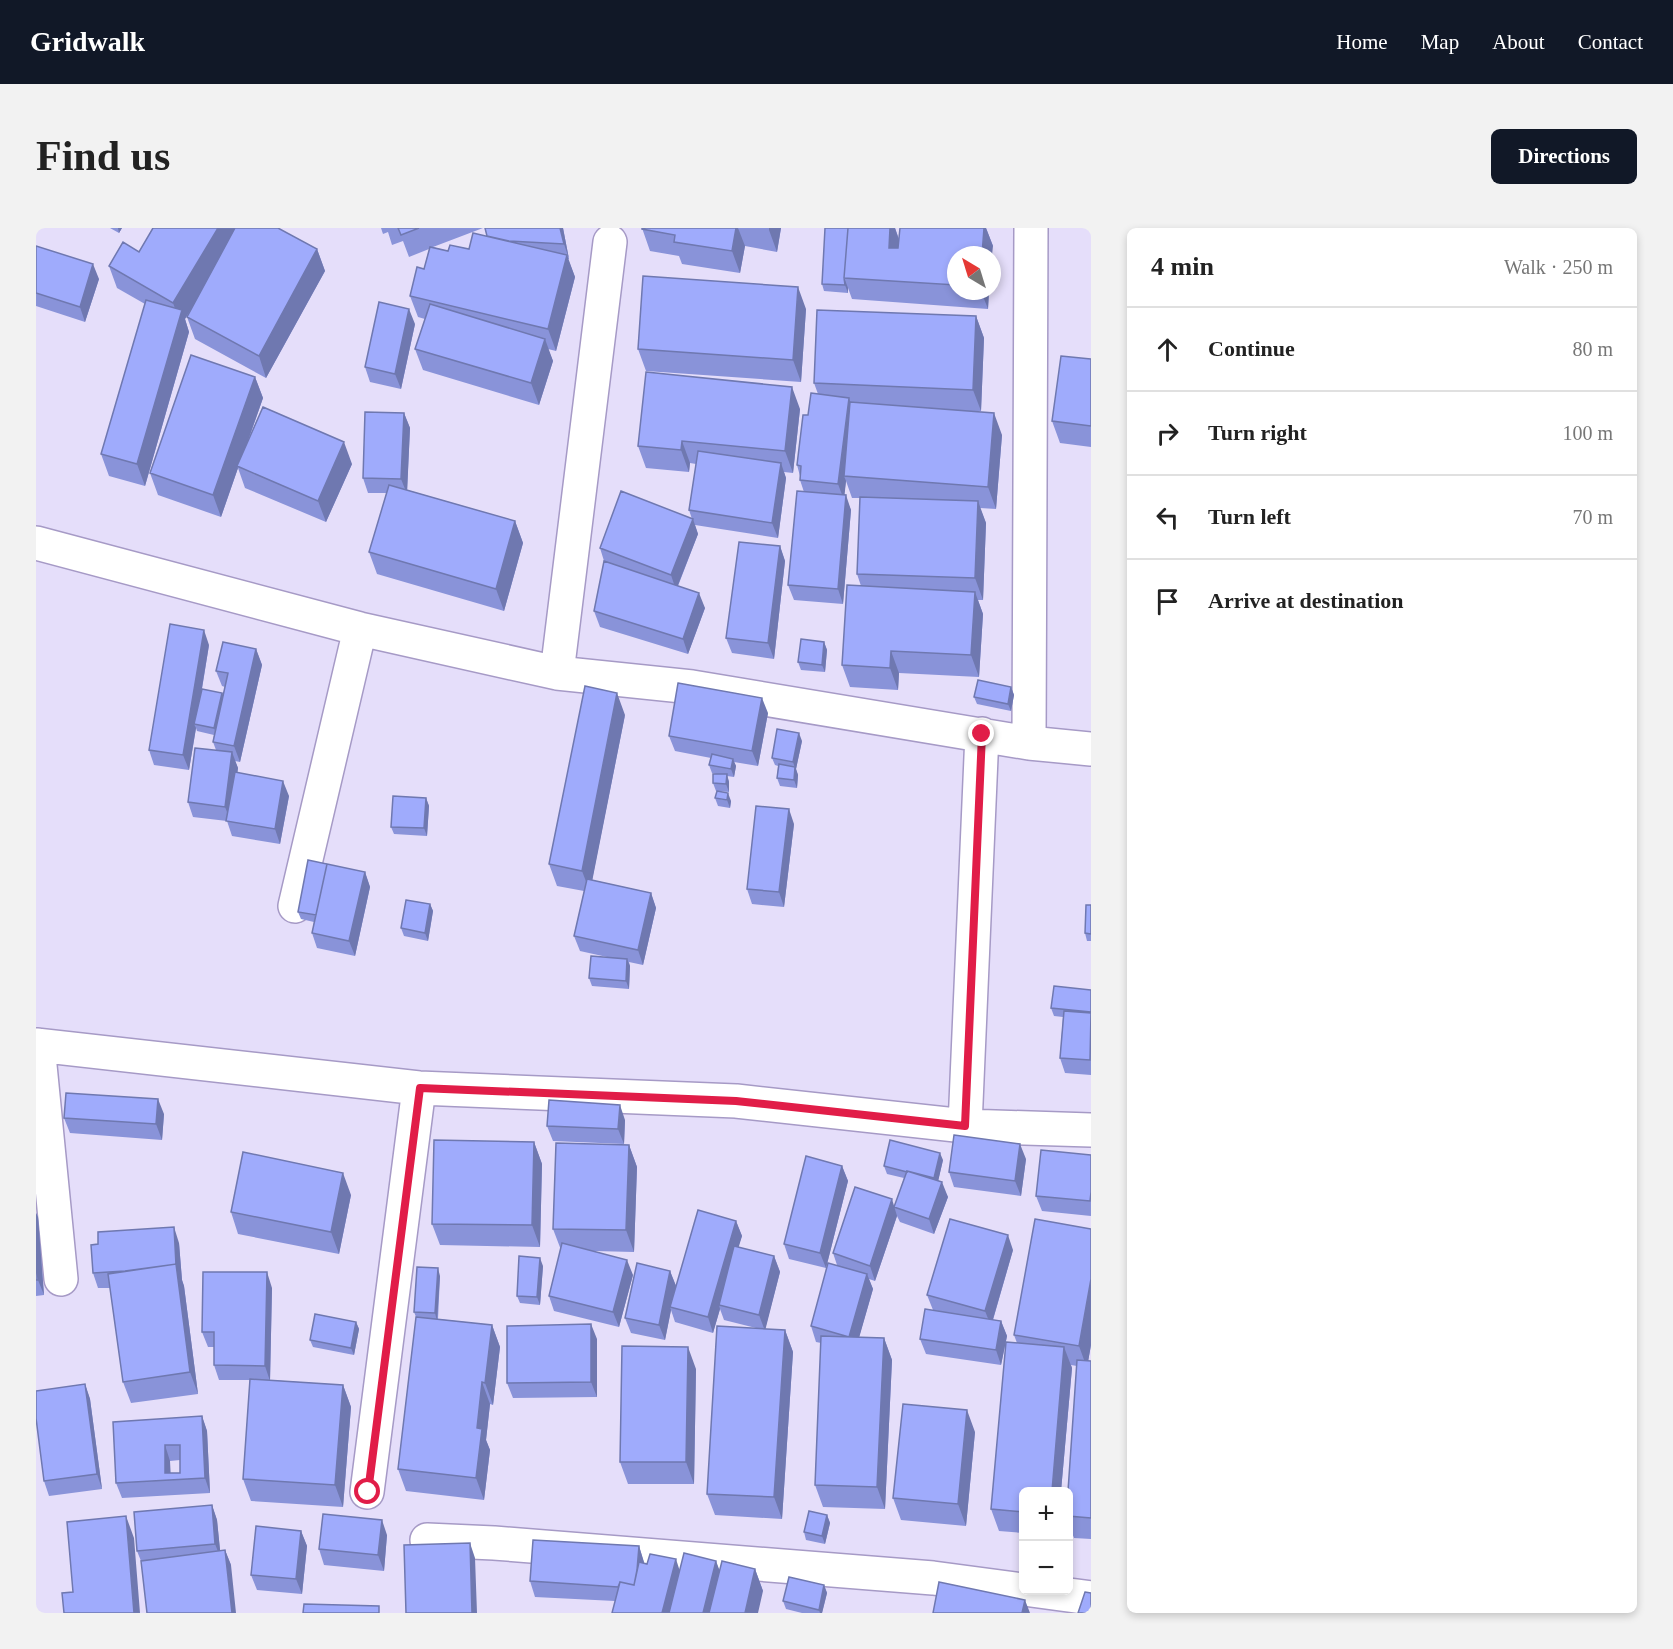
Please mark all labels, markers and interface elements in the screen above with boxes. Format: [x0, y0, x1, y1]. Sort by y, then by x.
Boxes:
text: Gridwalk [30, 26, 145, 57]
text: Home [1336, 30, 1388, 54]
text: Map [1421, 30, 1459, 54]
text: About [1492, 30, 1545, 54]
text: Contact [1578, 30, 1643, 54]
button: Directions [1491, 129, 1637, 184]
text: Find us [36, 133, 170, 179]
north arrow [947, 246, 1001, 300]
text: 4 min [1151, 252, 1214, 281]
text: Walk · 250 m [1504, 256, 1613, 278]
icon: ahead [1151, 333, 1184, 366]
text: Continue [1208, 336, 1295, 361]
text: 80 m [1572, 338, 1613, 360]
icon: right [1151, 417, 1184, 450]
text: Turn right [1208, 420, 1307, 445]
text: 100 m [1562, 422, 1613, 444]
icon: left [1151, 501, 1184, 534]
text: Turn left [1208, 504, 1291, 529]
text: 70 m [1572, 506, 1613, 528]
icon: arrive [1151, 585, 1184, 618]
text: Arrive at destination [1208, 588, 1404, 613]
route end [968, 720, 994, 746]
route start [354, 1478, 380, 1504]
map controls [1019, 1487, 1073, 1595]
button: + [1019, 1487, 1073, 1541]
button: − [1019, 1541, 1073, 1595]

